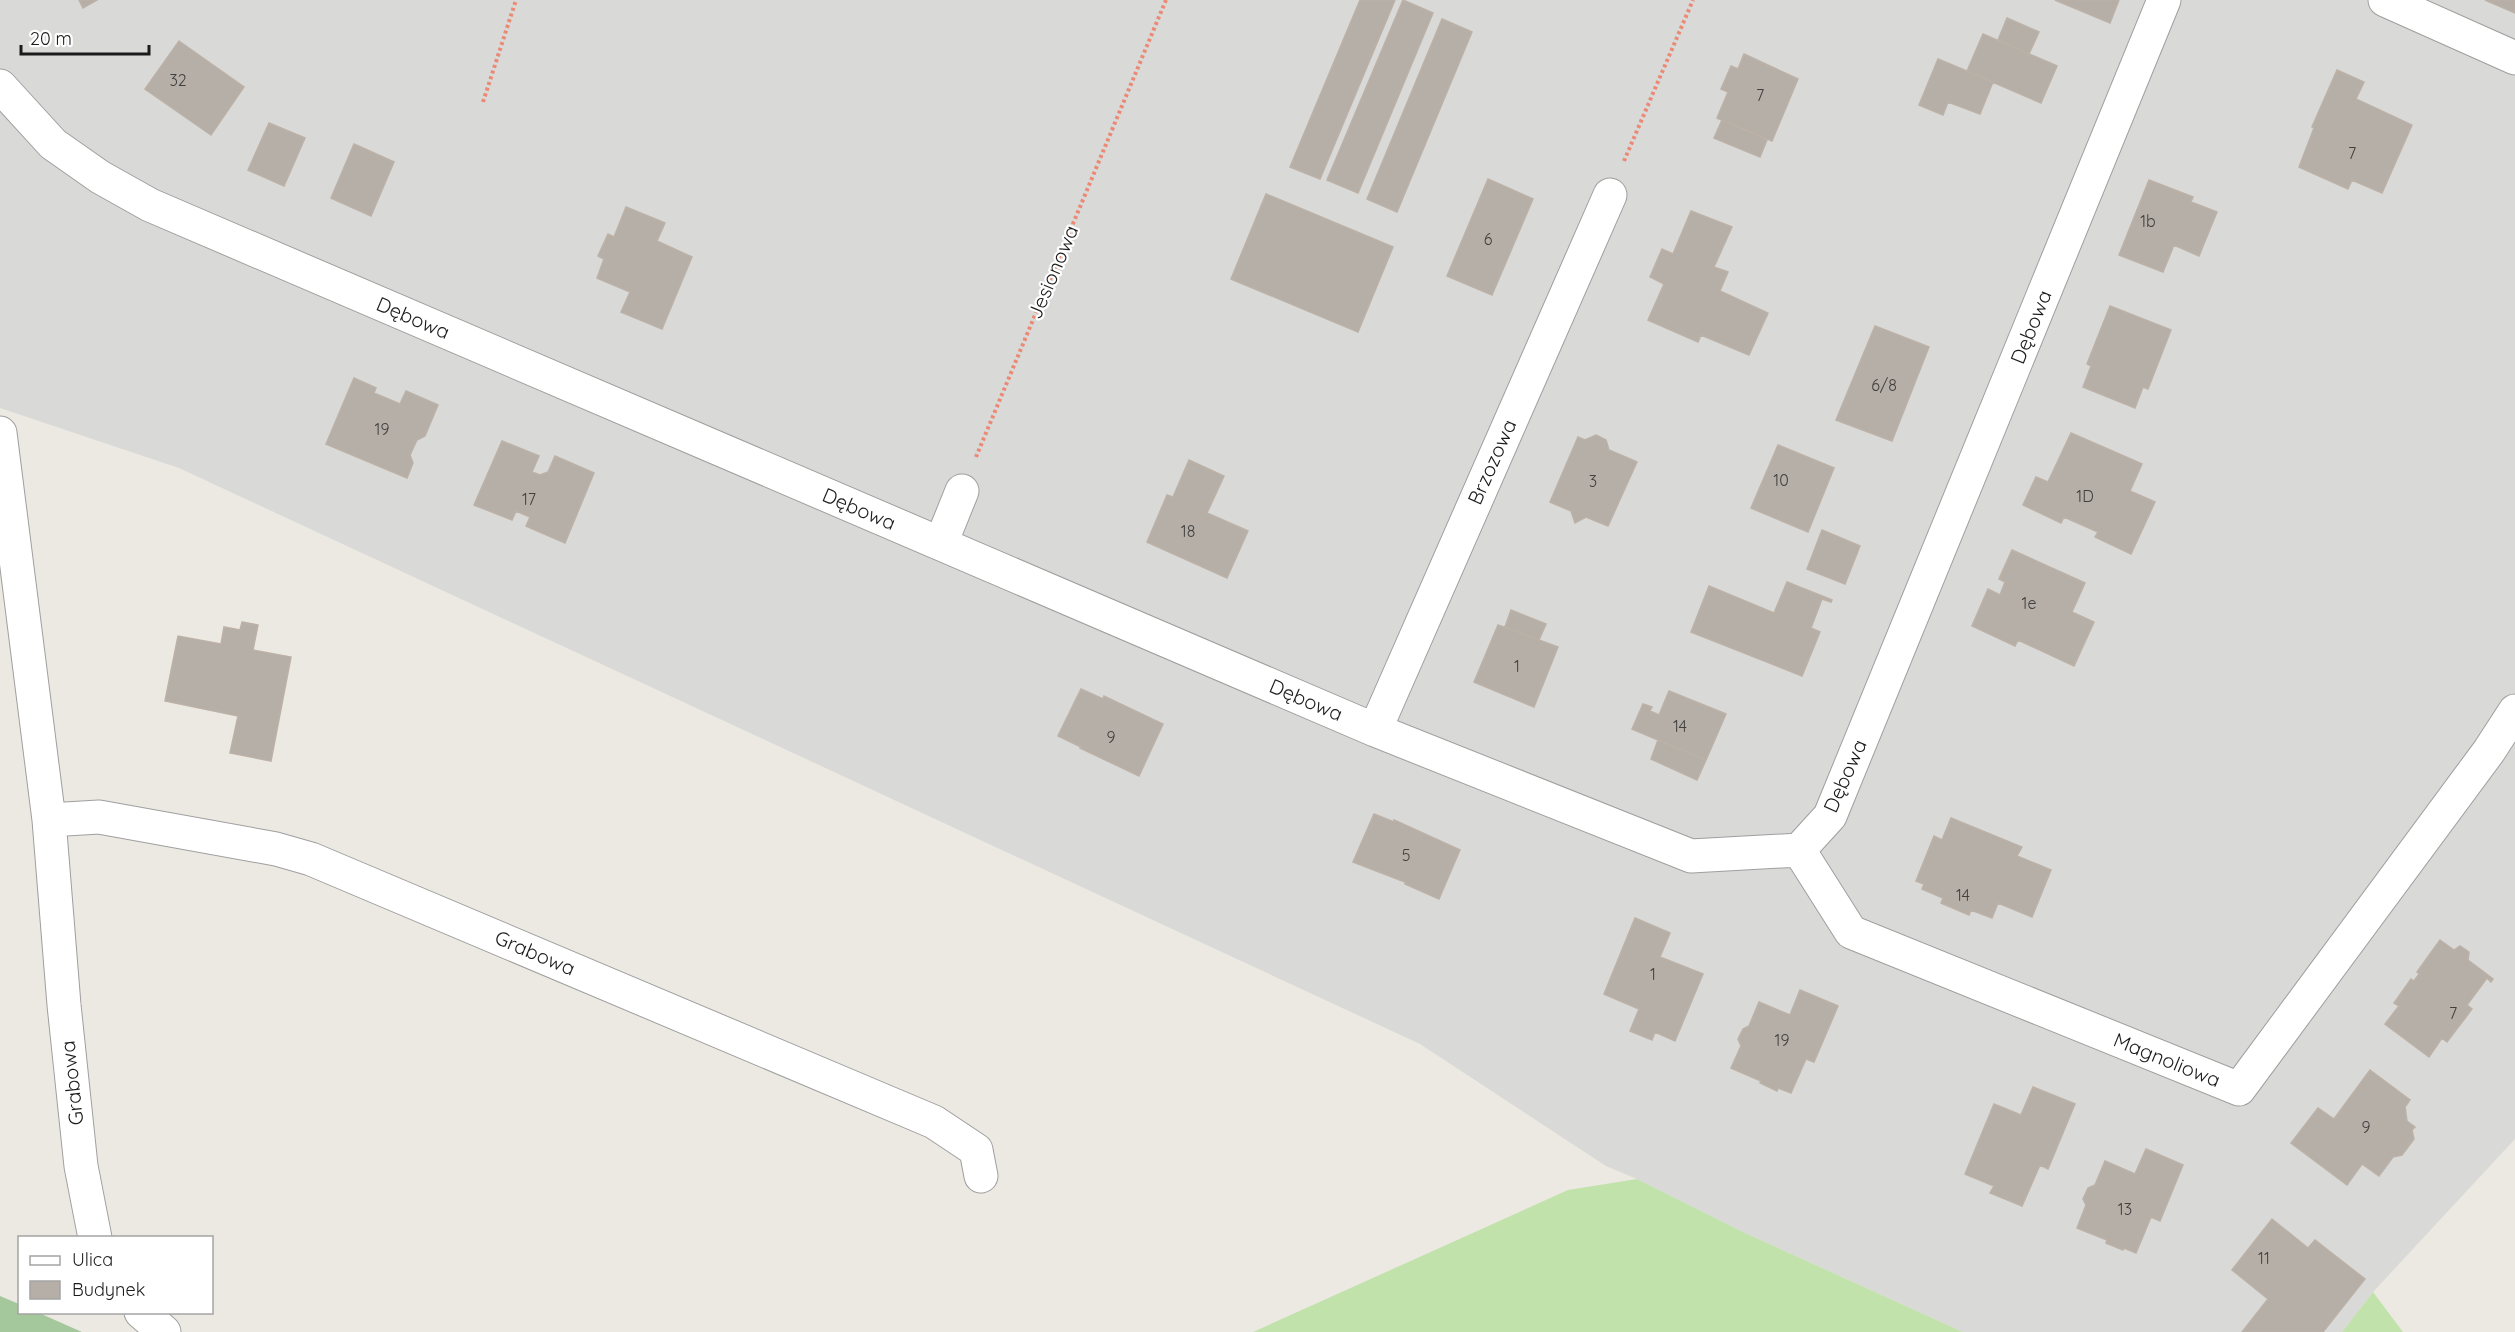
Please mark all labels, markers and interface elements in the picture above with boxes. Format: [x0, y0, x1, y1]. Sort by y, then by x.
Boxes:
scale bar [21, 18, 148, 56]
text: 20 m [30, 27, 72, 50]
house number: 32 [169, 70, 187, 90]
house number: 7 [1756, 85, 1764, 105]
house number: 7 [2348, 143, 2356, 163]
house number: 1b [2140, 211, 2156, 231]
street label: Jesionowa [1022, 221, 1083, 322]
house number: 6 [1484, 229, 1493, 249]
street label: Dębowa [2004, 286, 2057, 367]
street label: Dębowa [373, 291, 454, 344]
house number: 6/8 [1871, 375, 1897, 395]
street label: Brzozowa [1462, 415, 1521, 508]
house number: 19 [375, 419, 389, 439]
house number: 10 [1773, 470, 1789, 490]
house number: 3 [1589, 471, 1597, 491]
street label: Dębowa [819, 482, 900, 535]
house number: 1D [2076, 486, 2094, 506]
house number: 17 [522, 489, 536, 509]
house number: 18 [1181, 521, 1195, 541]
house number: 1e [2022, 593, 2036, 613]
house number: 1 [1514, 656, 1520, 676]
street label: Dębowa [1266, 673, 1347, 726]
house number: 14 [1673, 716, 1687, 736]
house number: 9 [1107, 727, 1116, 747]
street label: Dębowa [1817, 735, 1872, 816]
house number: 5 [1402, 845, 1410, 865]
house number: 14 [1956, 885, 1970, 905]
street label: Grabowa [491, 924, 579, 981]
house number: 1 [1650, 964, 1656, 984]
house number: 7 [2449, 1003, 2457, 1023]
street label: Magnoliowa [2110, 1027, 2224, 1092]
house number: 19 [1775, 1030, 1789, 1050]
street label: Grabowa [55, 1040, 88, 1127]
house number: 9 [2362, 1117, 2371, 1137]
house number: 13 [2118, 1199, 2132, 1219]
legend [18, 1236, 213, 1314]
text: Ulica [72, 1248, 113, 1271]
house number: 11 [2258, 1248, 2270, 1268]
text: Budynek [72, 1278, 145, 1301]

